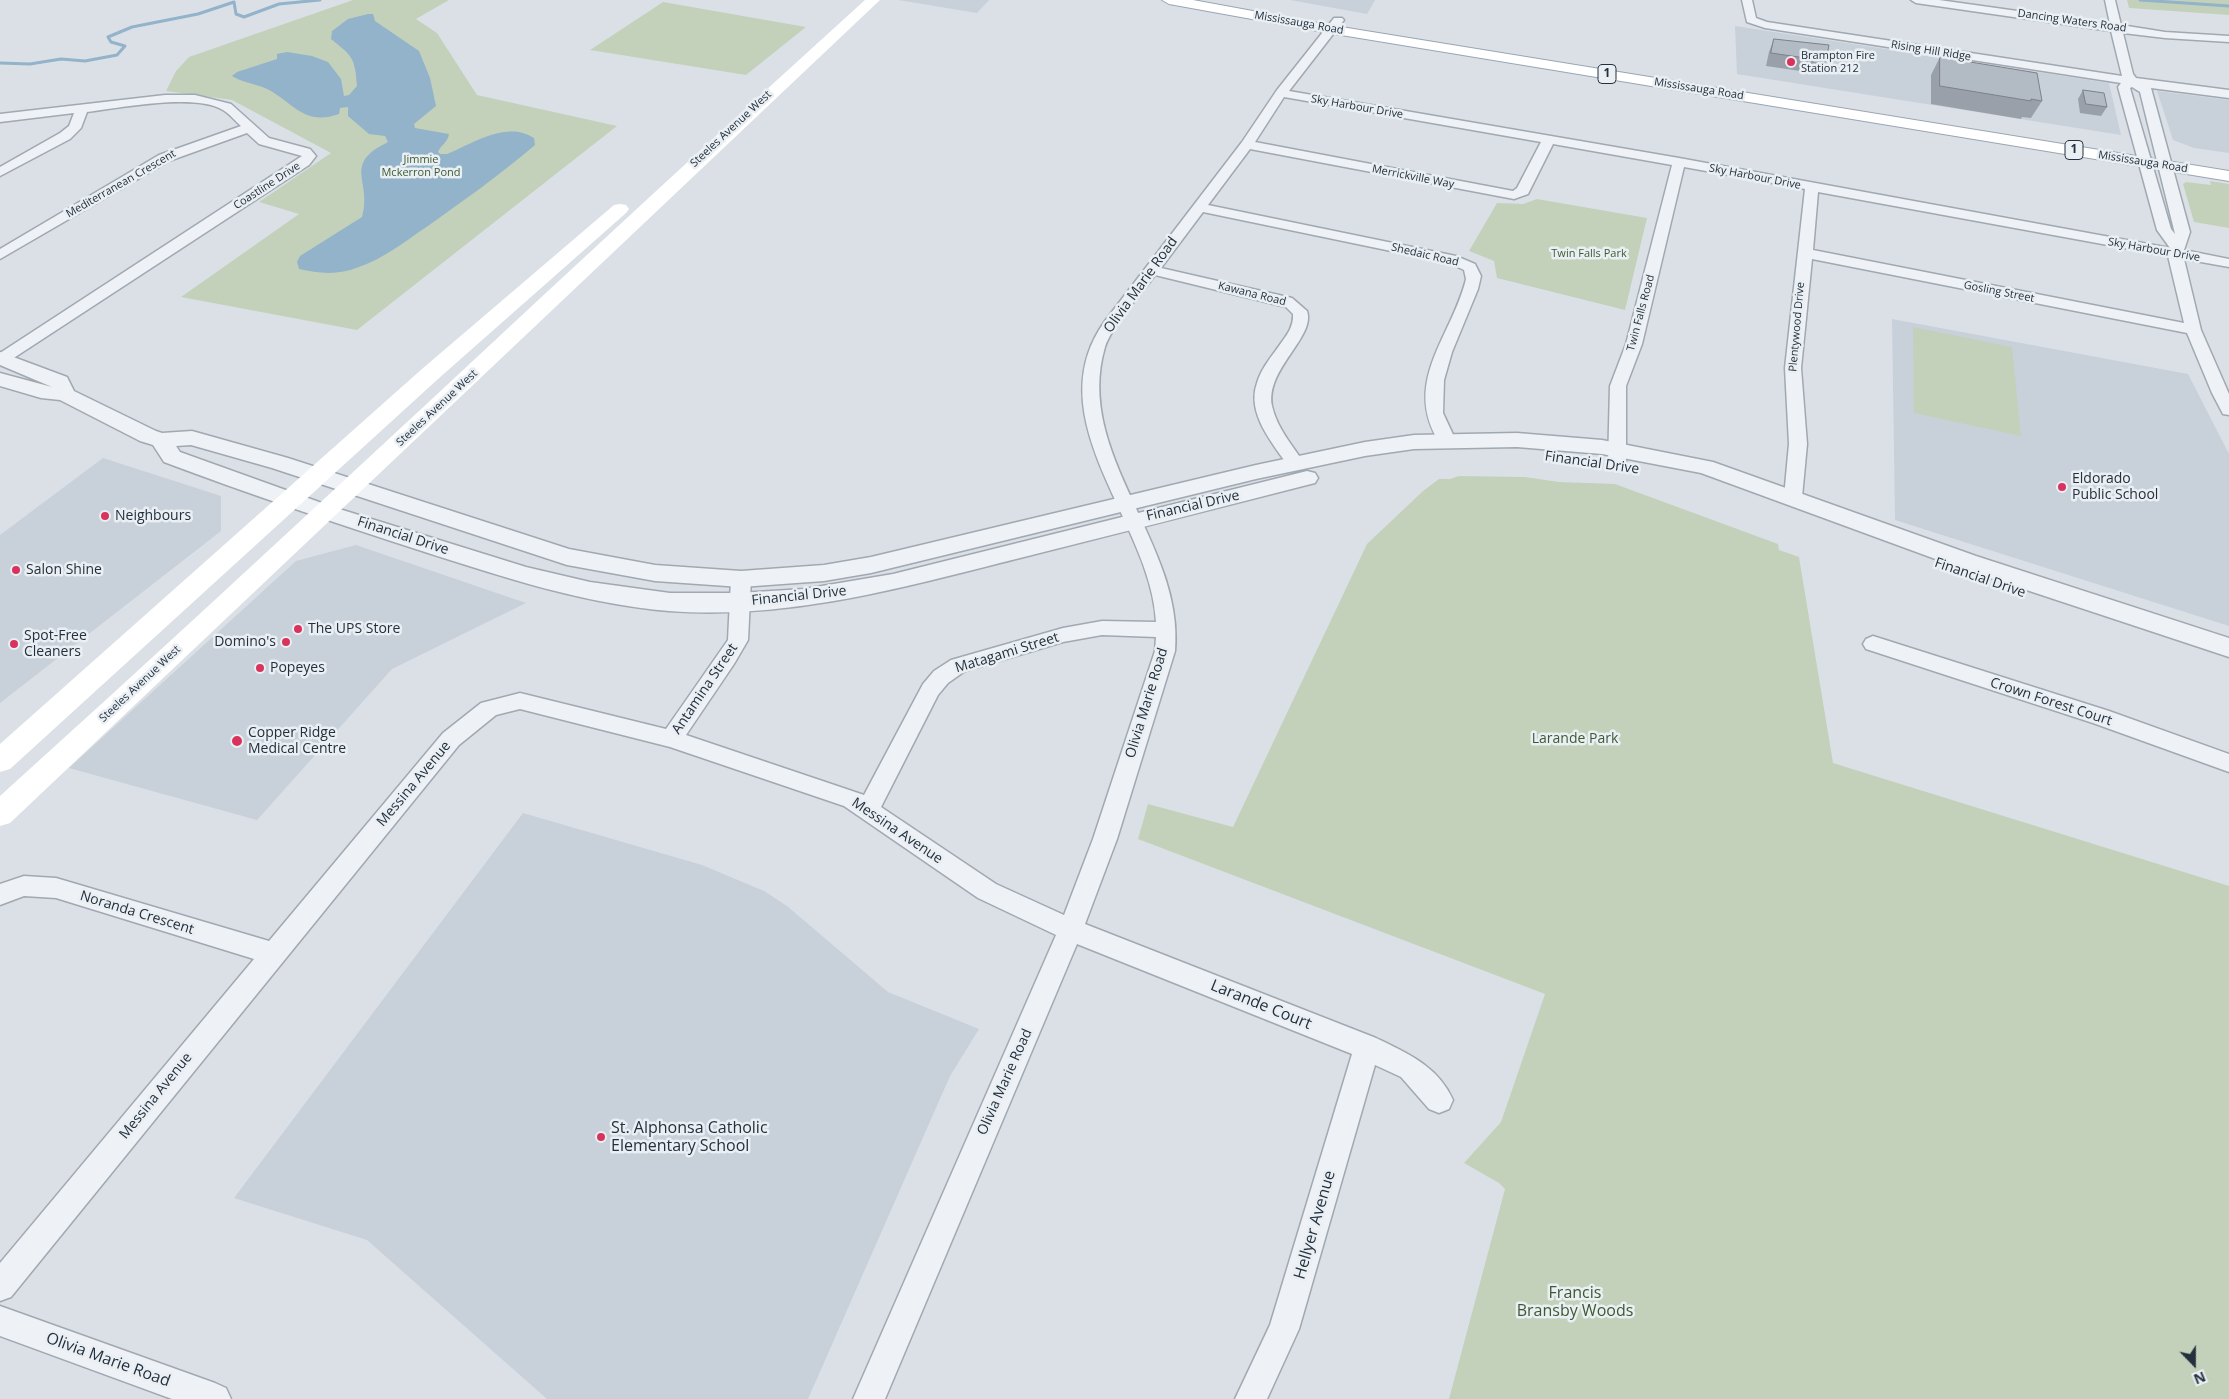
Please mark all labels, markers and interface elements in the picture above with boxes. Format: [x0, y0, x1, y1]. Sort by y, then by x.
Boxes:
street label: Dancing Waters Road [2017, 7, 2127, 35]
street label: Mississauga Road [1253, 9, 1345, 37]
street label: Rising Hill Ridge [1890, 38, 1972, 64]
place label: Brampton Fire Station 212 [1801, 49, 1875, 75]
marker: Brampton Fire Station 212 [1785, 56, 1797, 68]
road number: 1 [1598, 64, 1616, 84]
street label: Mississauga Road [1653, 75, 1745, 103]
street label: Steeles Avenue West [688, 88, 774, 170]
street label: Sky Harbour Drive [1310, 92, 1404, 122]
road number: 1 [2065, 140, 2083, 160]
street label: Mediterranean Crescent [64, 147, 178, 221]
street label: Mississauga Road [2097, 148, 2189, 176]
park label: Jimmie Mckerron Pond [381, 153, 461, 179]
street label: Coastline Drive [231, 159, 303, 213]
street label: Sky Harbour Drive [1708, 162, 1802, 192]
street label: Merrickville Way [1371, 163, 1455, 191]
street label: Olivia Marie Road [1101, 234, 1181, 336]
street label: Sky Harbour Drive [2107, 235, 2201, 265]
street label: Shedaic Road [1390, 241, 1460, 269]
park label: Twin Falls Park [1551, 247, 1627, 261]
street label: Twin Falls Road [1624, 273, 1658, 353]
street label: Kawana Road [1217, 279, 1287, 309]
street label: Gosling Street [1963, 279, 2035, 305]
street label: Plentywood Drive [1787, 282, 1807, 372]
street label: Steeles Avenue West [394, 367, 480, 449]
street label: Financial Drive [1544, 448, 1640, 478]
place label: Eldorado Public School [2072, 471, 2158, 504]
marker: Eldorado Public School [2056, 481, 2068, 493]
street label: Financial Drive [1145, 487, 1241, 525]
place label: Neighbours [115, 508, 191, 524]
marker: Neighbours [99, 510, 111, 522]
street label: Financial Drive [355, 513, 451, 559]
street label: Financial Drive [1932, 555, 2028, 601]
place label: Salon Shine [26, 562, 102, 578]
marker: Salon Shine [10, 564, 22, 576]
street label: Financial Drive [751, 583, 847, 609]
place label: The UPS Store [308, 621, 400, 637]
marker: The UPS Store [292, 623, 304, 635]
place label: Spot-Free Cleaners [24, 628, 87, 660]
street label: Matagami Street [953, 629, 1061, 677]
place label: Domino's [214, 634, 276, 650]
marker: Domino's [280, 636, 292, 648]
marker: Spot-Free Cleaners [8, 638, 20, 650]
street label: Antamina Street [668, 640, 742, 738]
street label: Steeles Avenue West [97, 643, 183, 725]
street label: Olivia Marie Road [1122, 646, 1172, 760]
place label: Popeyes [270, 660, 325, 676]
marker: Popeyes [254, 662, 266, 674]
street label: Crown Forest Court [1988, 674, 2114, 730]
place label: Copper Ridge Medical Centre [248, 725, 346, 758]
park label: Larande Park [1532, 731, 1618, 747]
marker: Copper Ridge Medical Centre [230, 734, 244, 748]
street label: Messina Avenue [373, 738, 455, 830]
street label: Messina Avenue [848, 794, 946, 868]
street label: Noranda Crescent [78, 888, 196, 938]
street label: Larande Court [1208, 976, 1314, 1034]
street label: Olivia Marie Road [974, 1026, 1036, 1138]
street label: Messina Avenue [116, 1049, 196, 1143]
place label: St. Alphonsa Catholic Elementary School [611, 1118, 768, 1156]
marker: St. Alphonsa Catholic Elementary School [595, 1131, 607, 1143]
street label: Hellyer Avenue [1290, 1168, 1340, 1282]
park label: Francis Bransby Woods [1517, 1283, 1633, 1321]
street label: Olivia Marie Road [43, 1329, 173, 1391]
north arrow [2169, 1339, 2219, 1389]
text: N [2191, 1367, 2209, 1389]

